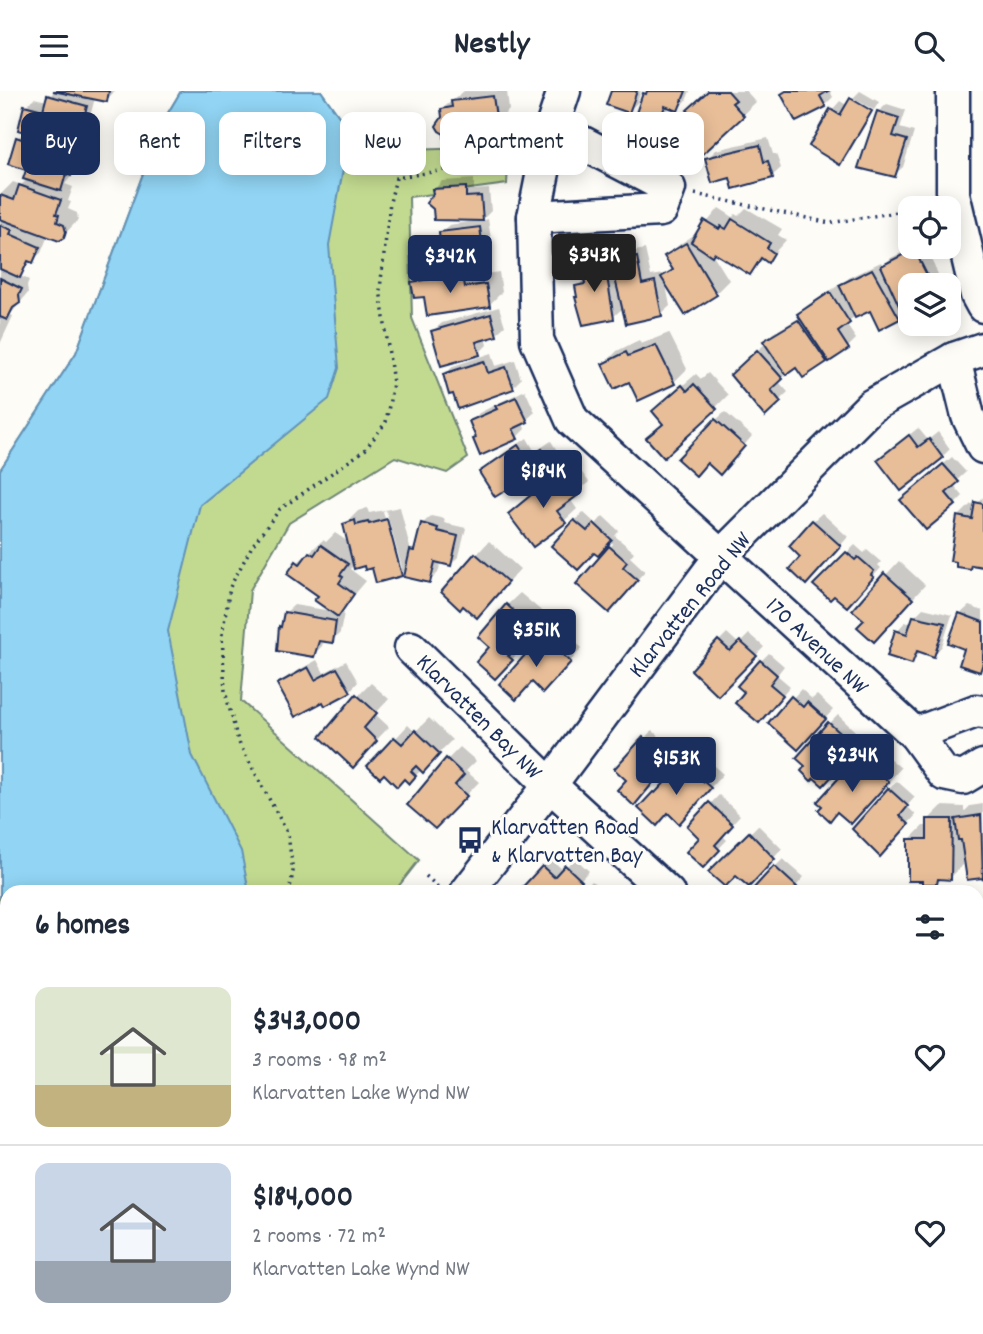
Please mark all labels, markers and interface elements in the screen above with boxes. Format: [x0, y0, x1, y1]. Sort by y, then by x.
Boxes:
text: Nestly [454, 23, 529, 69]
icon: menu [35, 27, 73, 65]
icon: search [910, 27, 948, 65]
chip: Buy [21, 112, 100, 175]
chip: Rent [114, 112, 205, 175]
chip: Filters [219, 112, 326, 175]
chip: New [340, 112, 426, 175]
chip: Apartment [440, 112, 588, 175]
chip: House [602, 112, 704, 175]
map controls [898, 196, 961, 336]
button: locate [898, 196, 961, 259]
pin: $342K [401, 235, 499, 295]
pin: $343K [545, 235, 643, 294]
text: $343K [568, 240, 620, 273]
text: $342K [424, 241, 476, 274]
button: layers [898, 273, 961, 336]
pin: $184K [494, 451, 592, 510]
text: $184K [520, 456, 566, 489]
street label: Klarvatten Road NW [622, 525, 761, 686]
street label: 170 Avenue NW [757, 590, 875, 704]
pin: $351K [487, 609, 585, 669]
text: $351K [512, 615, 560, 648]
street label: Klarvatten Bay NW [407, 647, 549, 789]
pin: $234K [803, 735, 901, 794]
pin: $153K [627, 737, 725, 797]
text: $234K [826, 740, 878, 773]
text: $153K [652, 743, 700, 776]
place label: Klarvatten Road & Klarvatten Bay [491, 812, 644, 874]
bus stop icon: Klarvatten Road & Klarvatten Bay [455, 825, 485, 855]
text: 6 homes [35, 906, 130, 949]
icon: filters [911, 908, 949, 946]
text: $343,000 [252, 1002, 361, 1045]
icon: home [91, 1015, 175, 1099]
icon: heart [911, 1038, 949, 1076]
text: 3 rooms · 98 m² [252, 1045, 387, 1078]
text: Klarvatten Lake Wynd NW [252, 1078, 470, 1111]
text: $184,000 [252, 1178, 353, 1221]
icon: home [91, 1191, 175, 1275]
icon: heart [911, 1214, 949, 1252]
text: 2 rooms · 72 m² [252, 1221, 386, 1254]
text: Klarvatten Lake Wynd NW [252, 1254, 470, 1287]

